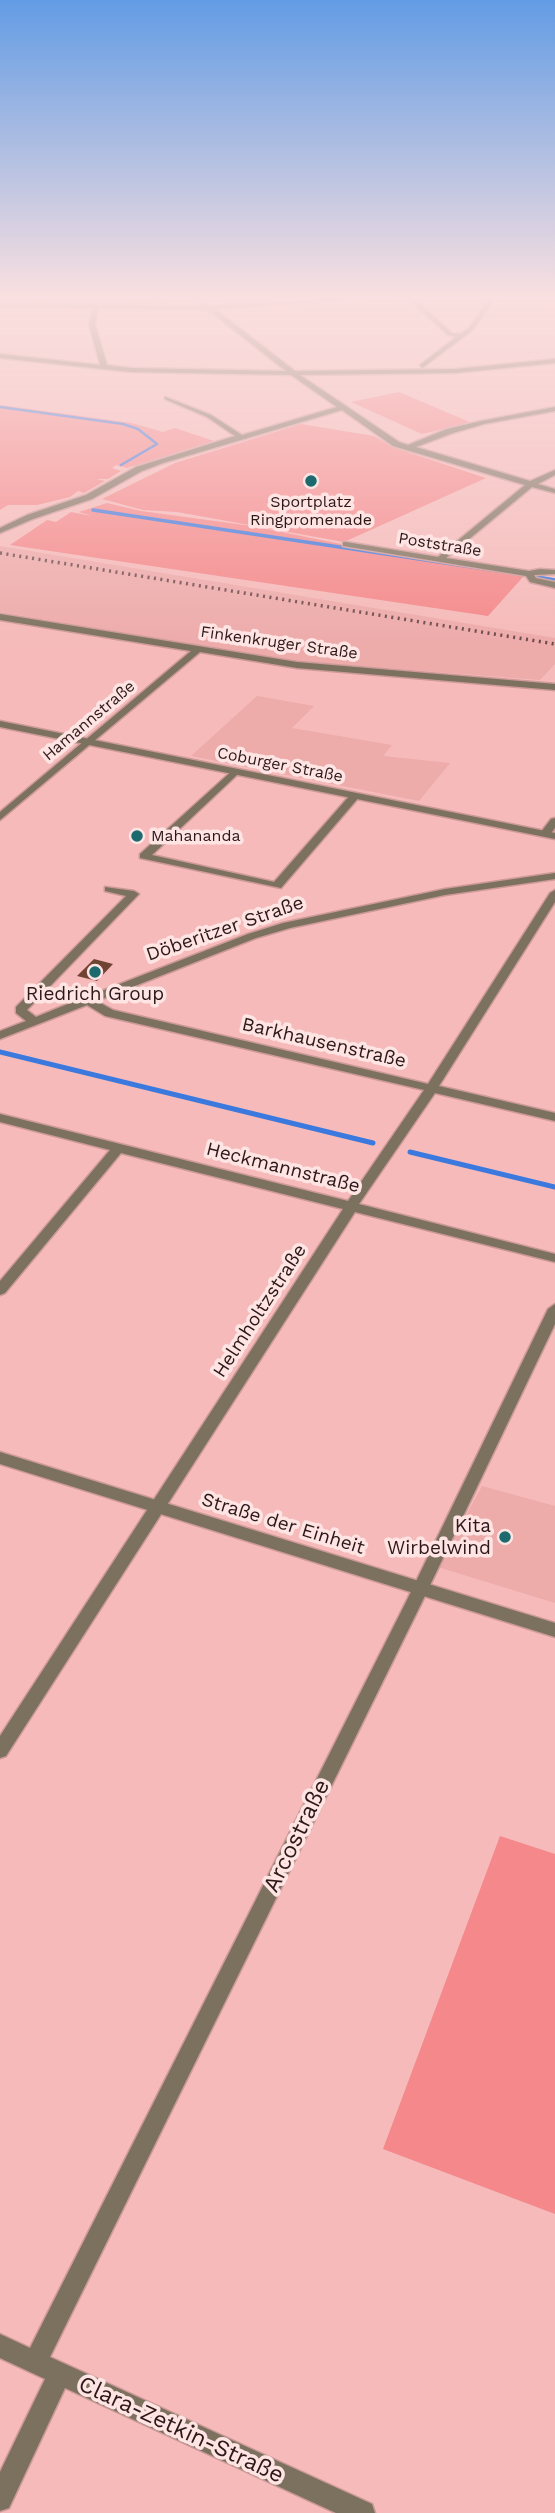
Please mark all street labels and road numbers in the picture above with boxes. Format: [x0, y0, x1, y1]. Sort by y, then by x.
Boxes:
street label: Poststraße [397, 529, 483, 561]
street label: Finkenkruger Straße [199, 622, 359, 664]
street label: Hamannstraße [39, 677, 139, 765]
street label: Coburger Straße [215, 743, 345, 787]
street label: Döberitzer Straße [143, 891, 307, 967]
street label: Barkhausenstraße [240, 1013, 408, 1073]
street label: Heckmannstraße [204, 1138, 362, 1198]
street label: Helmholtzstraße [208, 1240, 312, 1382]
street label: Straße der Einheit [199, 1488, 367, 1560]
street label: Arcostraße [258, 1775, 336, 1897]
street label: Clara-Zetkin-Straße [74, 2370, 288, 2490]

